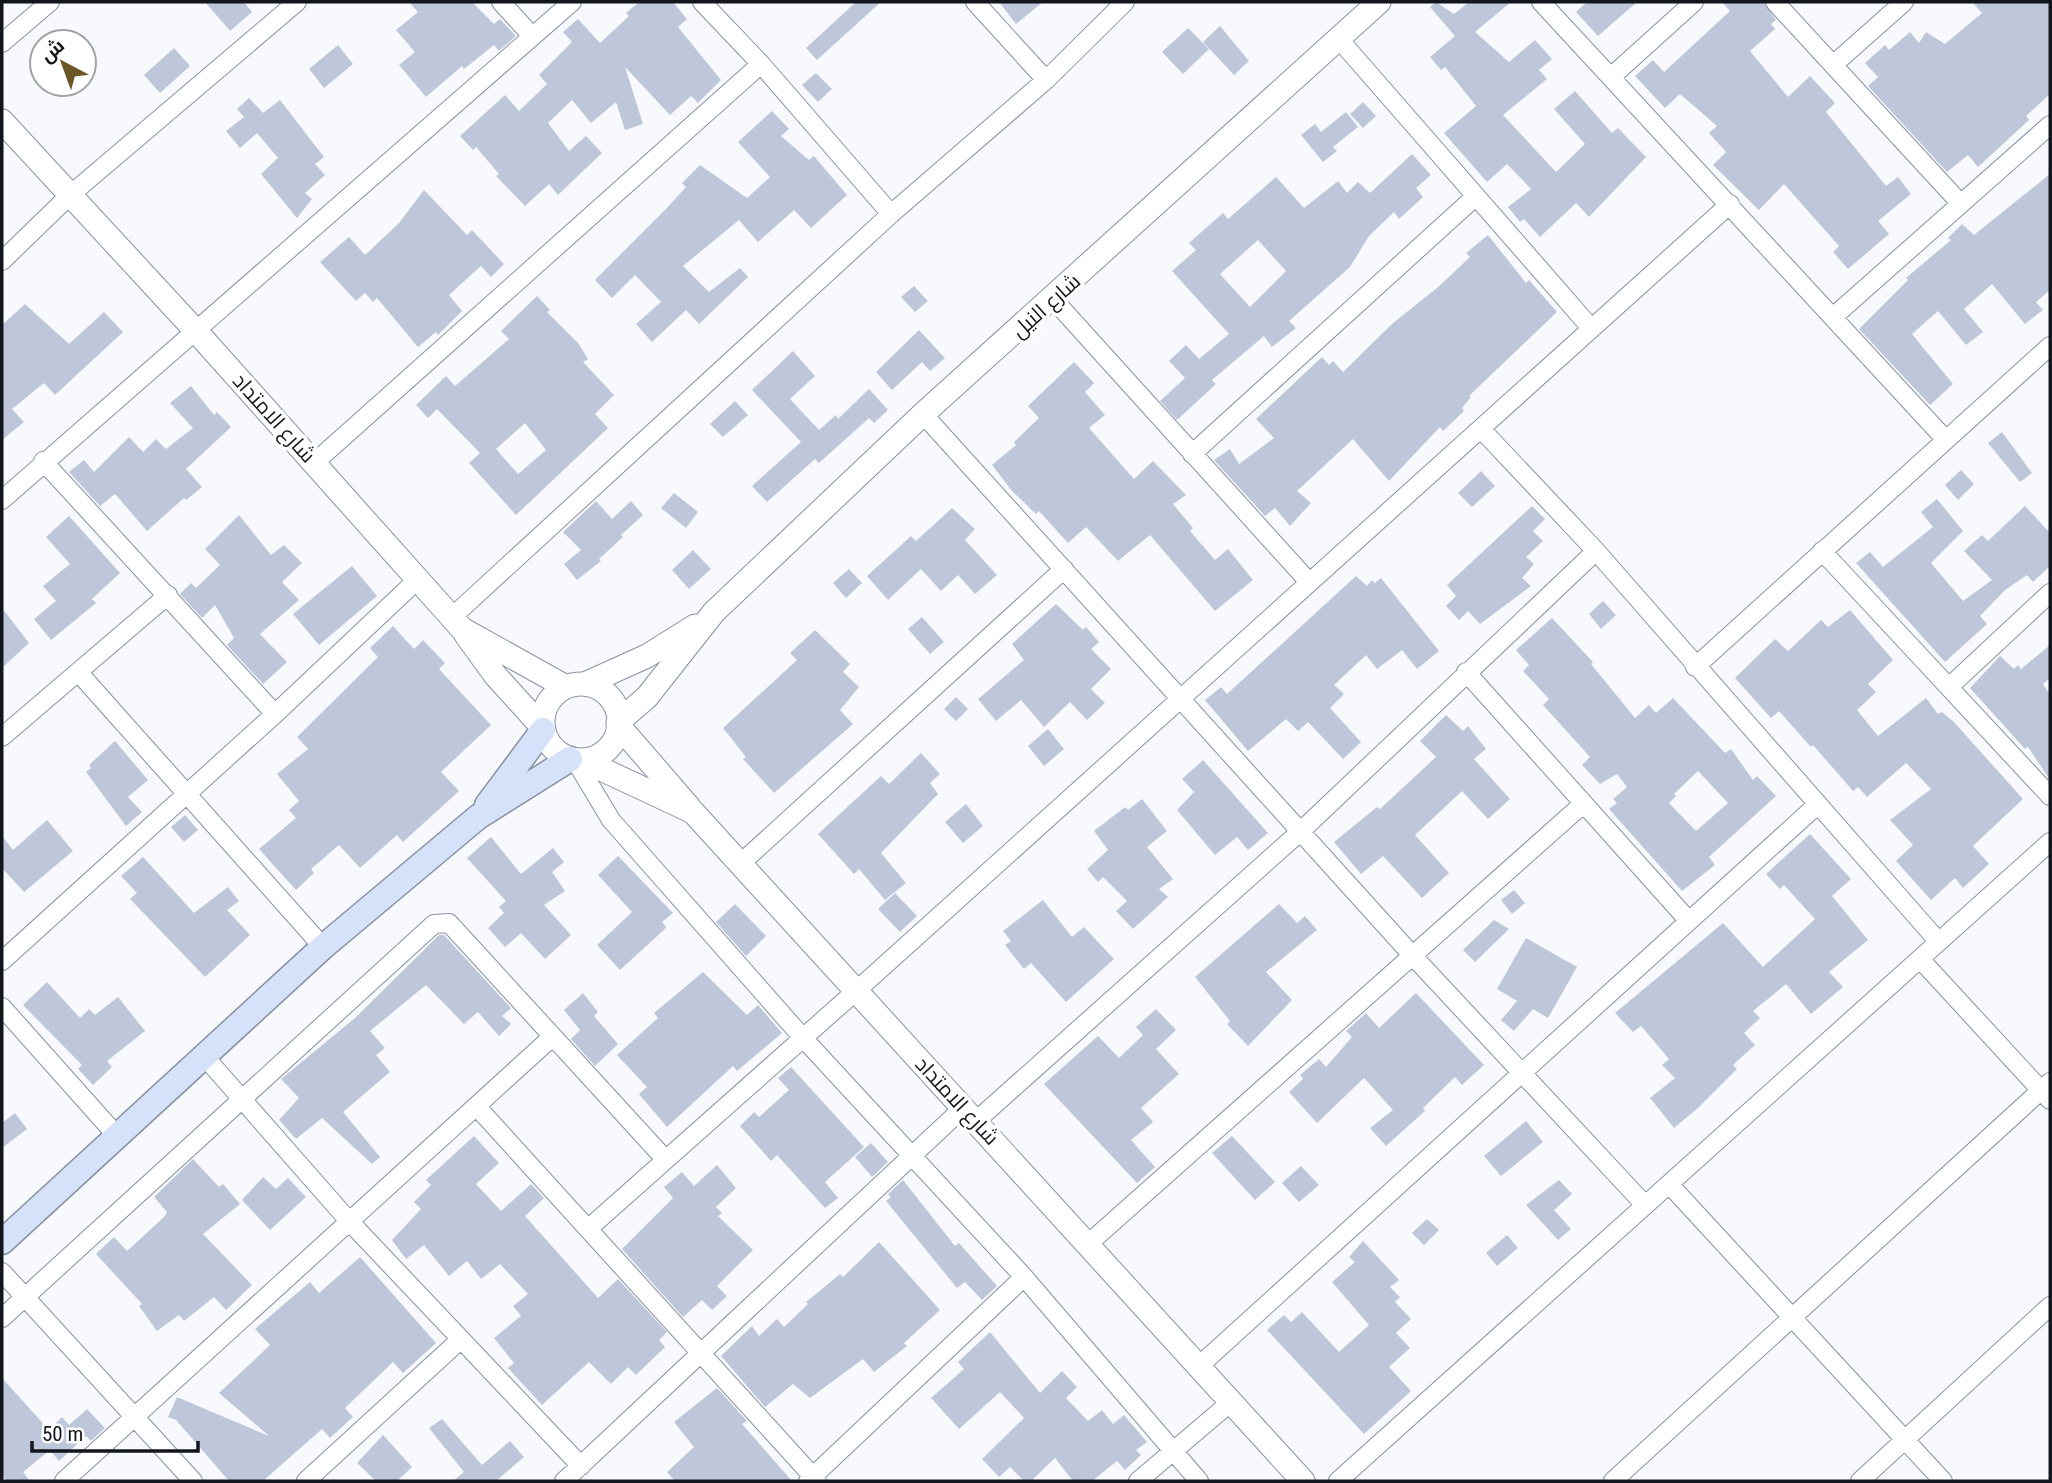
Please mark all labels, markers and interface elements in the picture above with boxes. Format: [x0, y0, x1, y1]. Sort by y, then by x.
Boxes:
north arrow [28, 28, 98, 98]
text: ش [35, 34, 69, 67]
street label: شارع النيل [1007, 269, 1087, 344]
street label: شارع الامتداد [226, 369, 320, 469]
street label: شارع الامتداد [909, 1052, 1004, 1151]
scale bar [32, 1410, 198, 1454]
text: 50 m [42, 1422, 83, 1446]

